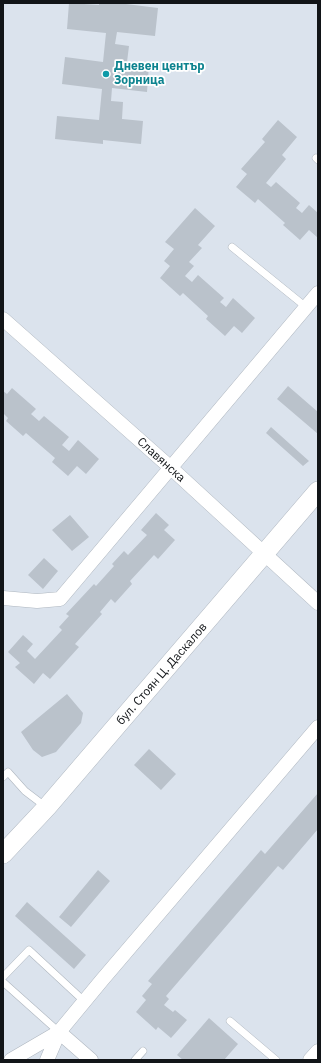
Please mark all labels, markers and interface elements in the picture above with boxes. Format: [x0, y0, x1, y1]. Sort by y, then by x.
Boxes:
place label: Дневен център Зорница [114, 60, 204, 88]
marker: Дневен център Зорница [101, 69, 111, 79]
street label: Славянска [134, 435, 188, 485]
street label: бул. Стоян Ц. Даскалов [114, 620, 210, 728]

